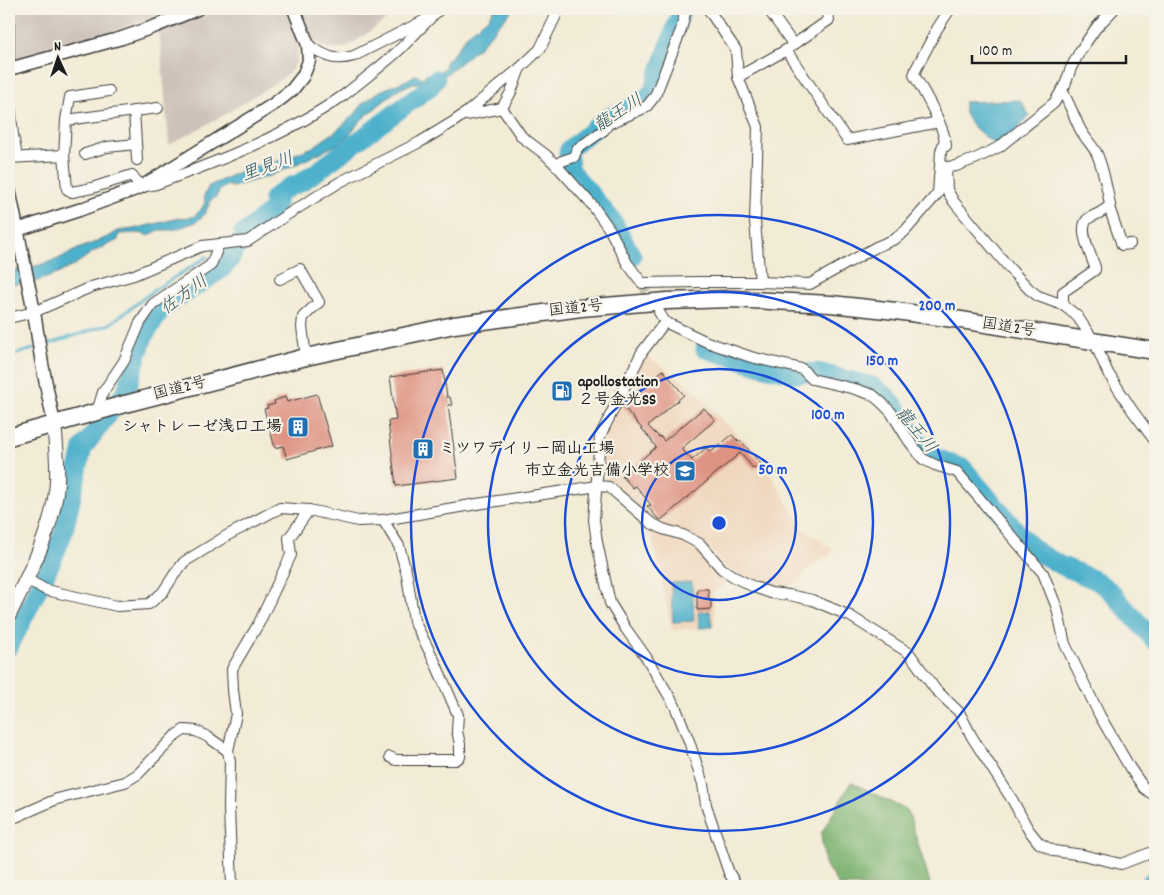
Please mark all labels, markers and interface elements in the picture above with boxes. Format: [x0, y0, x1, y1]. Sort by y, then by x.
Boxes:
north arrow [32, 32, 82, 82]
scale bar [972, 32, 1125, 64]
text: N [53, 37, 61, 57]
text: 100 m [979, 41, 1012, 63]
water label: 龍王川 [590, 89, 648, 139]
water label: 里見川 [238, 147, 298, 189]
water label: 佐方川 [156, 270, 214, 322]
street label: 国道2号 [547, 295, 605, 323]
text: 200 m [919, 296, 955, 318]
street label: 国道2号 [980, 312, 1038, 344]
text: 150 m [866, 351, 898, 373]
street label: 国道2号 [151, 371, 209, 407]
place label: apollostation ２号金光SS [578, 371, 658, 412]
fuel station icon: apollostation ２号金光SS [550, 379, 574, 403]
water label: 龍王川 [888, 402, 942, 460]
text: 100 m [811, 405, 845, 427]
building icon: シャトレーゼ浅口工場 [286, 415, 310, 439]
place label: シャトレーゼ浅口工場 [122, 416, 282, 439]
building icon: ミツワデイリー岡山工場 [411, 437, 435, 461]
place label: ミツワデイリー岡山工場 [439, 438, 615, 461]
school or university icon: 市立金光吉備小学校 [673, 459, 697, 483]
place label: 市立金光吉備小学校 [525, 460, 669, 483]
text: 50 m [759, 460, 787, 482]
centre of rings [710, 514, 728, 532]

